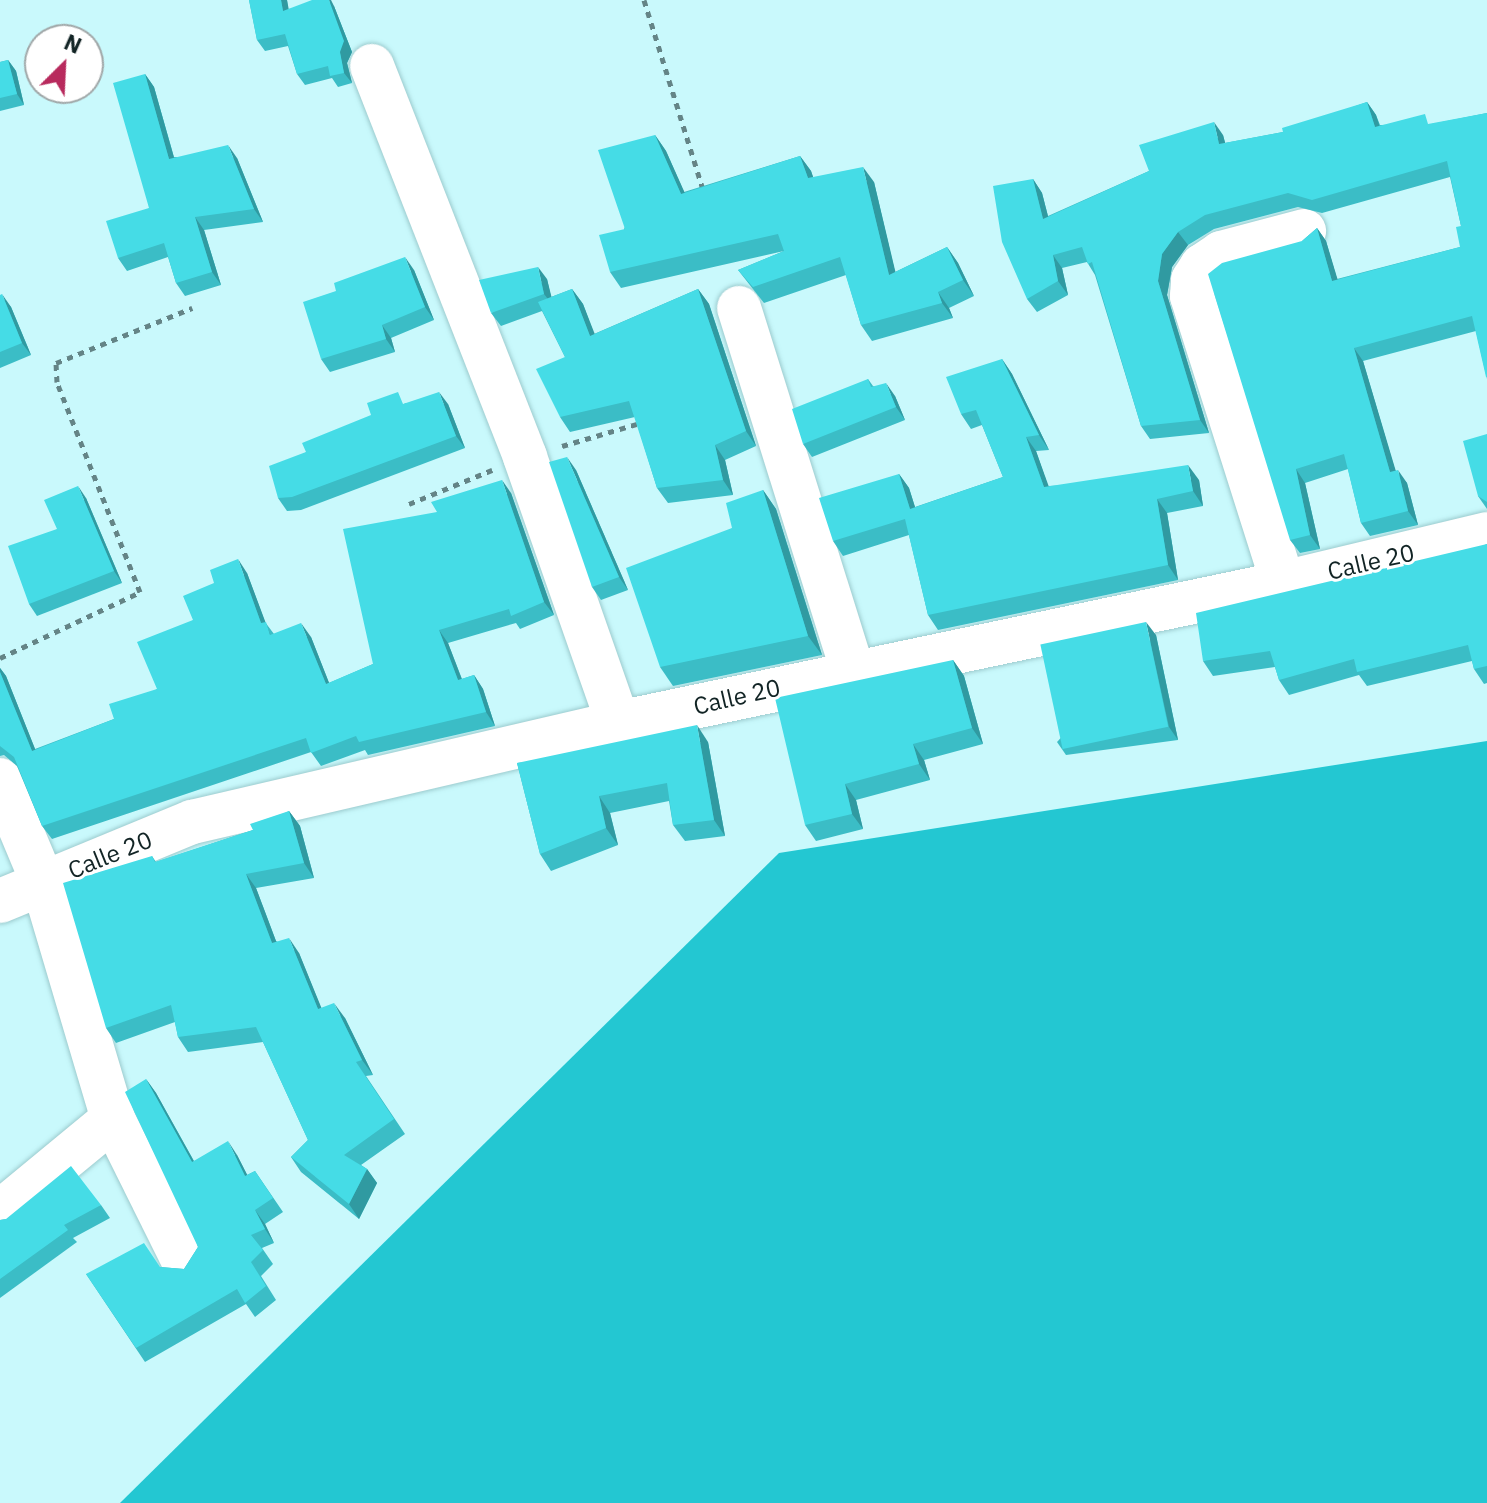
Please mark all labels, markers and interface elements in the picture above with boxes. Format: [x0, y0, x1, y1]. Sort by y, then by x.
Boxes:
north arrow [24, 24, 104, 104]
text: N [60, 27, 86, 60]
street label: Calle 20 [1325, 538, 1417, 586]
street label: Calle 20 [691, 673, 783, 721]
street label: Calle 20 [64, 825, 156, 885]

